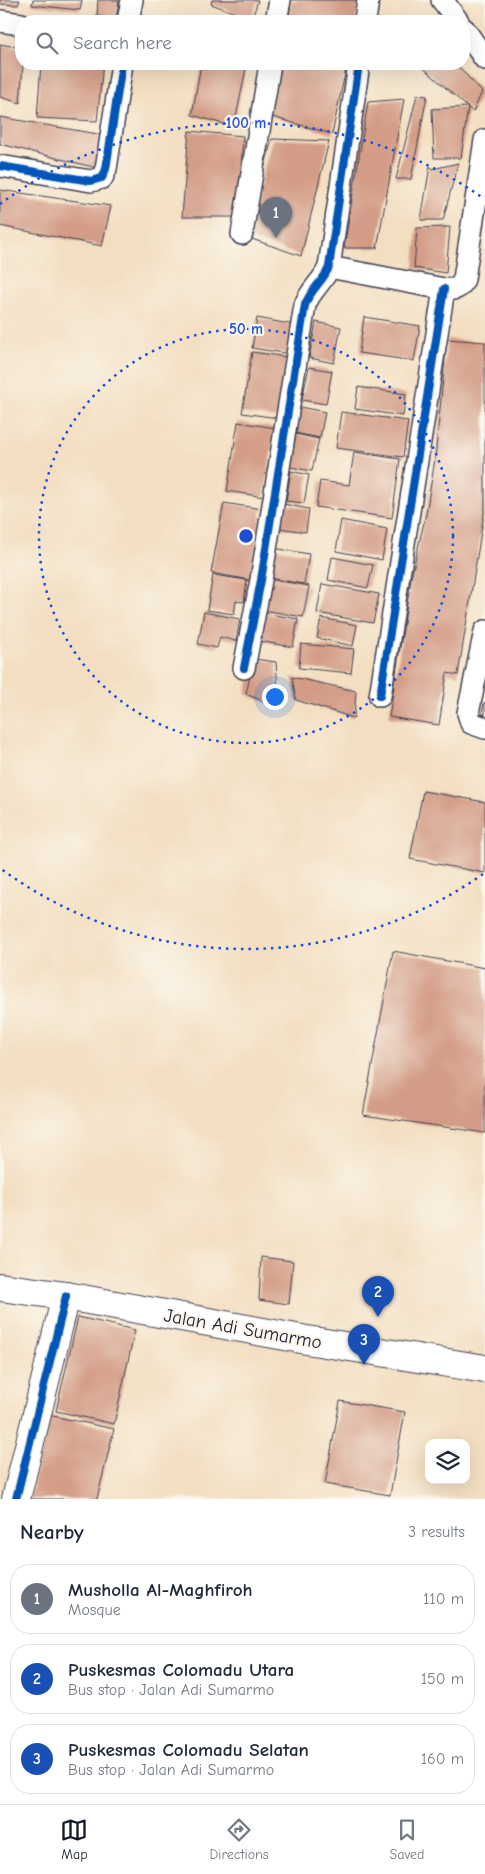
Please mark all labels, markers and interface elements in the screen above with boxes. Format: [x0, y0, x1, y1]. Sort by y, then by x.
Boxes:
search box [15, 15, 470, 70]
icon: search [33, 29, 61, 57]
text: Search here [73, 32, 172, 54]
text: 100 m [226, 114, 266, 132]
pin: 1 [260, 197, 292, 238]
text: 50 m [229, 320, 263, 338]
centre of rings [237, 527, 255, 545]
your location [262, 684, 288, 710]
pin: 2 [362, 1276, 394, 1317]
street label: Jalan Adi Sumarmo [162, 1304, 324, 1354]
pin: 3 [348, 1324, 380, 1365]
map controls [425, 1439, 470, 1484]
button: layers [425, 1439, 470, 1484]
text: Nearby [20, 1520, 84, 1544]
text: 3 results [408, 1523, 465, 1541]
text: Musholla Al-Maghfiroh [68, 1579, 253, 1601]
text: 1 [34, 1590, 40, 1608]
text: 110 m [423, 1590, 464, 1608]
text: Mosque [68, 1601, 121, 1619]
text: Puskesmas Colomadu Utara [68, 1659, 294, 1681]
text: 2 [33, 1670, 41, 1688]
text: 150 m [421, 1670, 464, 1688]
text: Bus stop · Jalan Adi Sumarmo [68, 1681, 274, 1699]
text: Puskesmas Colomadu Selatan [68, 1739, 309, 1761]
text: 3 [33, 1750, 41, 1768]
text: 160 m [421, 1750, 464, 1768]
text: Bus stop · Jalan Adi Sumarmo [68, 1761, 274, 1779]
tab: Map [60, 1816, 88, 1863]
tab: Directions [209, 1816, 269, 1863]
tab: Saved [390, 1816, 425, 1863]

